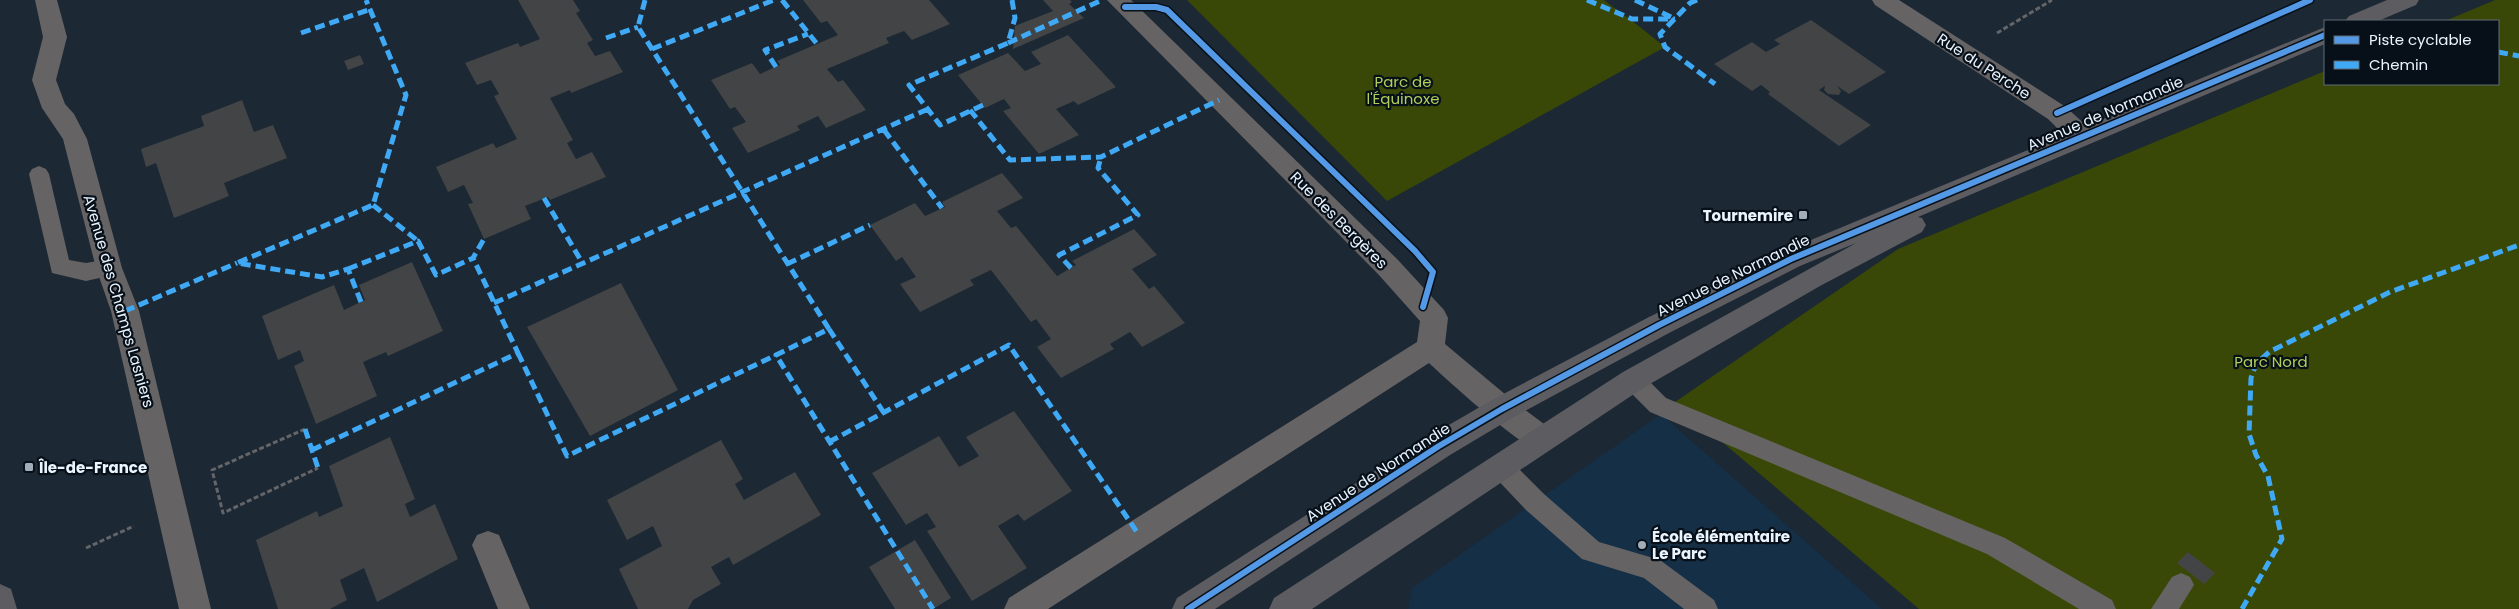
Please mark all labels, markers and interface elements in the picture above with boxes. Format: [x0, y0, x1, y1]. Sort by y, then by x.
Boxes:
legend [2324, 20, 2499, 85]
street label: Rue du Perche [1933, 28, 2035, 104]
text: Piste cyclable [2369, 29, 2472, 50]
text: Chemin [2369, 54, 2428, 75]
park label: Parc de l'Équinoxe [1367, 71, 1439, 109]
street label: Avenue de Normandie [2024, 71, 2186, 155]
street label: Rue des Bergères [1286, 167, 1392, 273]
street label: Avenue des Champs Lasniers [78, 192, 160, 410]
place label: Tournemire [1703, 205, 1793, 226]
marker: Tournemire [1797, 209, 1809, 221]
street label: Avenue de Normandie [1653, 229, 1813, 321]
park label: Parc Nord [2234, 351, 2308, 372]
street label: Avenue de Normandie [1302, 417, 1454, 527]
place label: Île-de-France [38, 457, 147, 478]
marker: Île-de-France [23, 461, 35, 473]
place label: École élémentaire Le Parc [1652, 526, 1790, 564]
marker: École élémentaire Le Parc [1636, 539, 1648, 551]

